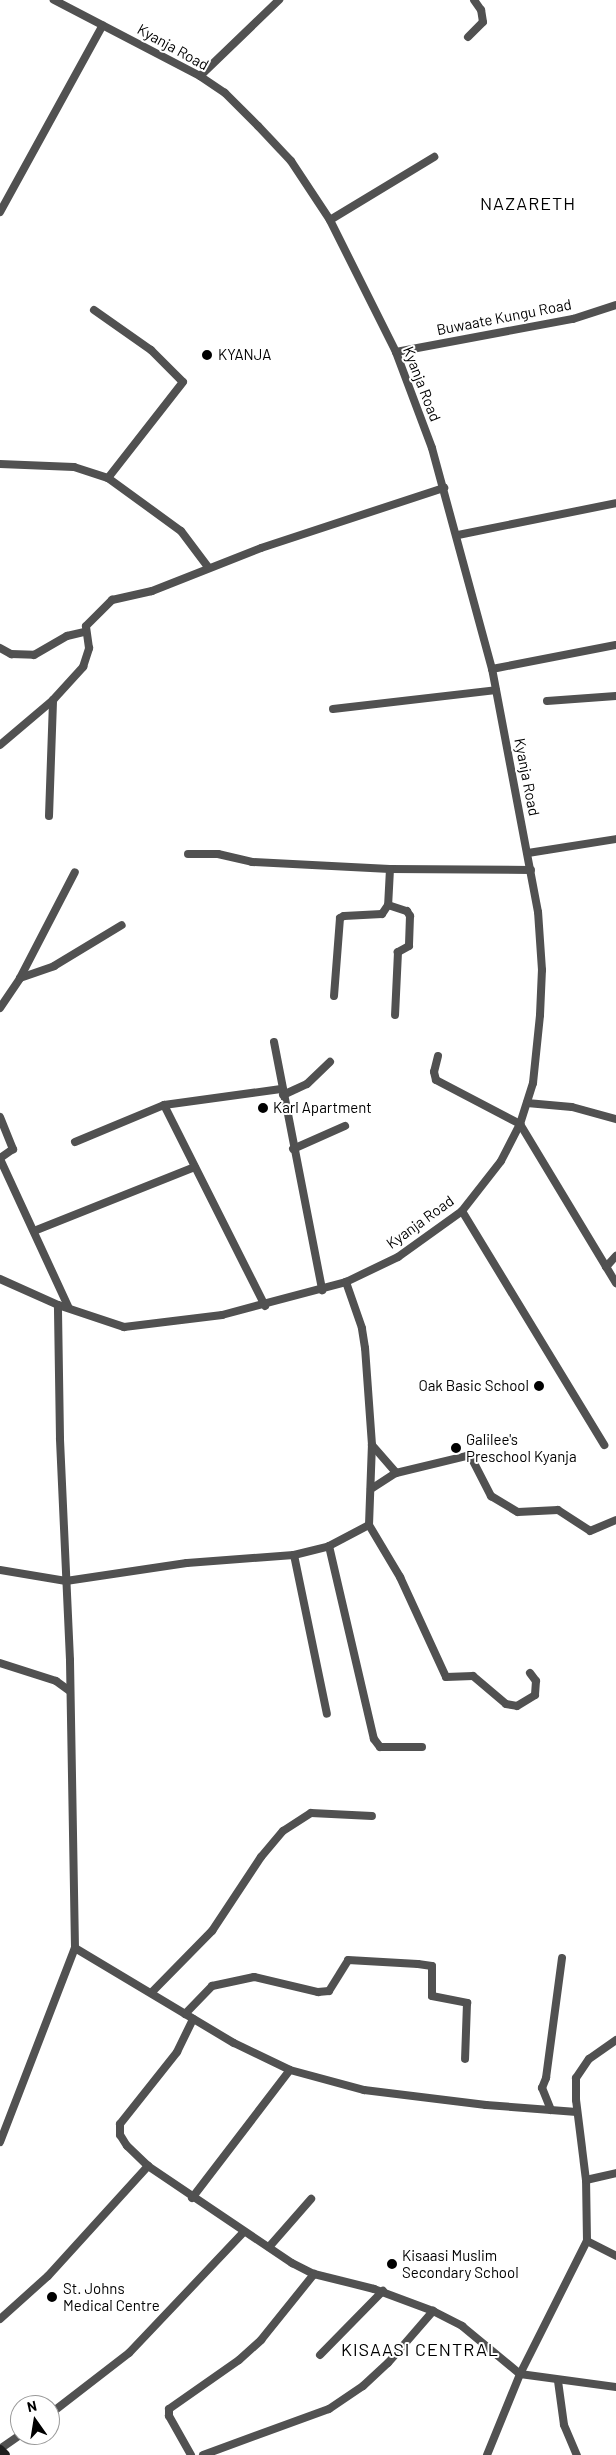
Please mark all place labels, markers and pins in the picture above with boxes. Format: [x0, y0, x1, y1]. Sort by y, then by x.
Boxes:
place label: KYANJA [218, 346, 271, 364]
marker: KYANJA [200, 348, 214, 362]
place label: Karl Apartment [273, 1099, 372, 1117]
marker: Karl Apartment [257, 1102, 269, 1114]
place label: Oak Basic School [418, 1377, 529, 1395]
marker: Oak Basic School [533, 1380, 545, 1392]
place label: Galilee's Preschool Kyanja [466, 1430, 577, 1465]
marker: Galilee's Preschool Kyanja [450, 1442, 462, 1454]
place label: Kisaasi Muslim Secondary School [402, 2246, 519, 2281]
marker: Kisaasi Muslim Secondary School [386, 2258, 398, 2270]
place label: St. Johns Medical Centre [63, 2279, 160, 2314]
marker: St. Johns Medical Centre [45, 2290, 59, 2304]

